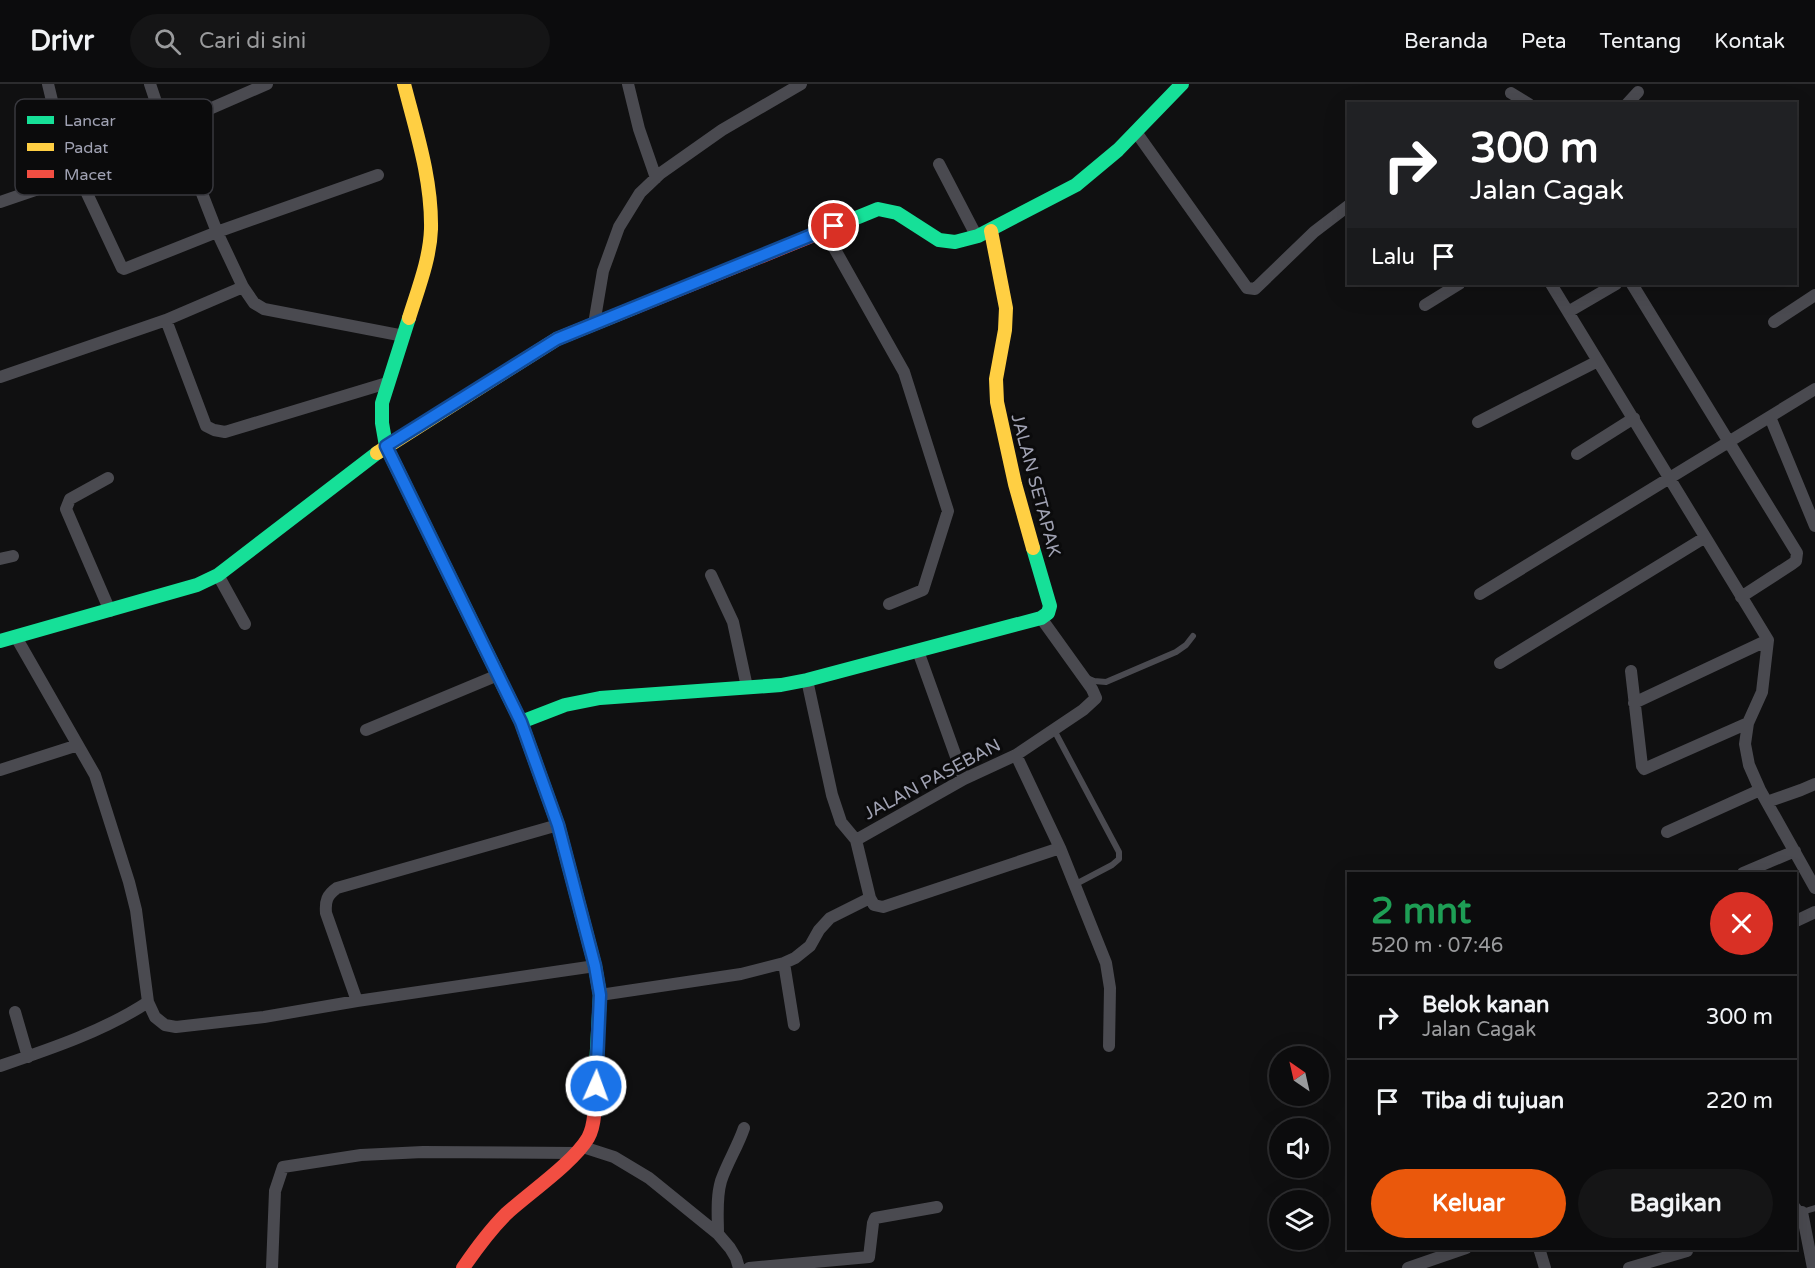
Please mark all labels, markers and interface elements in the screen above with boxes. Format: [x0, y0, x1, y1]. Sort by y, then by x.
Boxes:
search box [130, 14, 550, 68]
text: Drivr [30, 24, 94, 58]
icon: search [151, 25, 184, 58]
text: Cari di sini [199, 28, 306, 54]
text: Beranda [1404, 29, 1488, 54]
text: Peta [1521, 29, 1567, 54]
text: Tentang [1600, 29, 1681, 54]
text: Kontak [1714, 29, 1785, 54]
legend [15, 99, 213, 195]
text: Lancar [64, 111, 116, 131]
text: 300 m [1470, 123, 1599, 174]
icon: right [1371, 126, 1449, 204]
text: Padat [64, 138, 108, 158]
text: Macet [64, 165, 112, 185]
text: Jalan Cagak [1470, 174, 1624, 207]
pin [808, 200, 859, 251]
icon: arrive [817, 209, 850, 242]
icon: arrive [1427, 240, 1460, 273]
text: Lalu [1371, 244, 1415, 270]
street label: JALAN SETAPAK [1006, 411, 1066, 559]
street label: JALAN PASEBAN [860, 734, 1004, 824]
text: 2 mnt [1371, 890, 1471, 933]
button: close [1710, 892, 1773, 955]
text: 520 m · 07:46 [1371, 934, 1503, 958]
text: Belok kanan [1422, 992, 1549, 1018]
icon: right [1371, 1001, 1404, 1034]
text: 300 m [1706, 1004, 1773, 1030]
text: Jalan Cagak [1422, 1018, 1536, 1042]
north arrow [1269, 1046, 1329, 1106]
map controls [1269, 1046, 1329, 1250]
position arrow [564, 1054, 628, 1118]
icon: arrive [1371, 1085, 1404, 1118]
text: Tiba di tujuan [1422, 1088, 1564, 1114]
text: 220 m [1706, 1088, 1773, 1114]
button: sound [1269, 1118, 1329, 1178]
button: Keluar [1371, 1169, 1566, 1238]
button: Bagikan [1578, 1169, 1773, 1238]
button: layers [1269, 1190, 1329, 1250]

